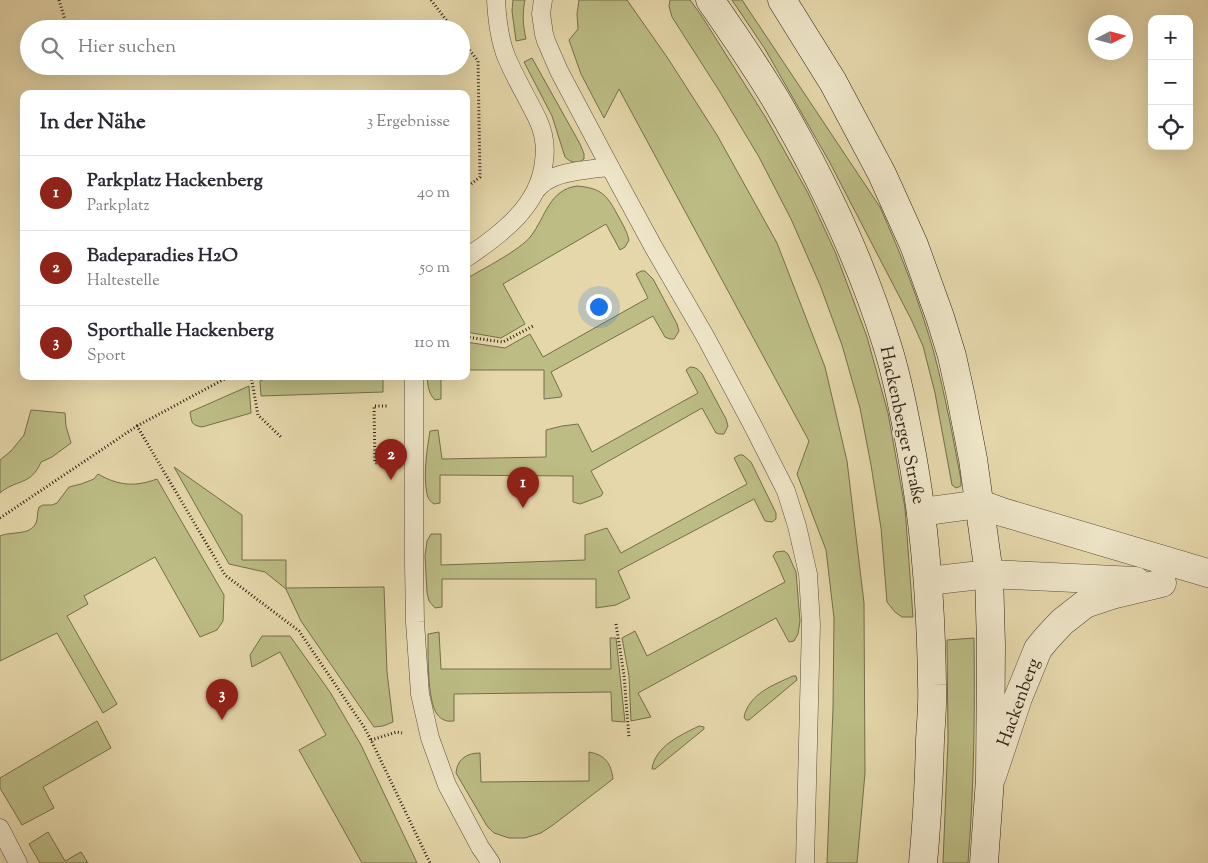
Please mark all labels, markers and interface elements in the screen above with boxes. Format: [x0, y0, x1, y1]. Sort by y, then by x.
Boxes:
north arrow [1088, 15, 1133, 60]
map controls [1148, 15, 1193, 150]
button: + [1148, 15, 1193, 60]
search box [20, 20, 470, 75]
icon: search [38, 34, 66, 62]
text: Hier suchen [78, 34, 176, 61]
button: − [1148, 60, 1193, 105]
button: locate [1148, 105, 1193, 150]
text: In der Nähe [40, 108, 146, 138]
text: 3 Ergebnisse [367, 111, 450, 134]
text: Parkplatz Hackenberg [87, 168, 263, 195]
text: 1 [53, 182, 59, 205]
text: 40 m [417, 182, 450, 205]
text: Parkplatz [87, 195, 149, 218]
text: Badeparadies H2O [87, 243, 238, 270]
text: 2 [52, 257, 60, 280]
text: 50 m [419, 257, 450, 280]
text: Haltestelle [87, 270, 160, 293]
your location [586, 294, 612, 320]
text: Sporthalle Hackenberg [87, 318, 274, 345]
text: 3 [53, 332, 59, 355]
text: 110 m [414, 332, 450, 355]
street label: Hackenberger Straße [872, 344, 931, 507]
text: Sport [87, 345, 126, 368]
pin: 2 [375, 439, 407, 480]
pin: 1 [507, 467, 539, 508]
street label: Hackenberg [992, 655, 1048, 751]
pin: 3 [206, 679, 238, 720]

